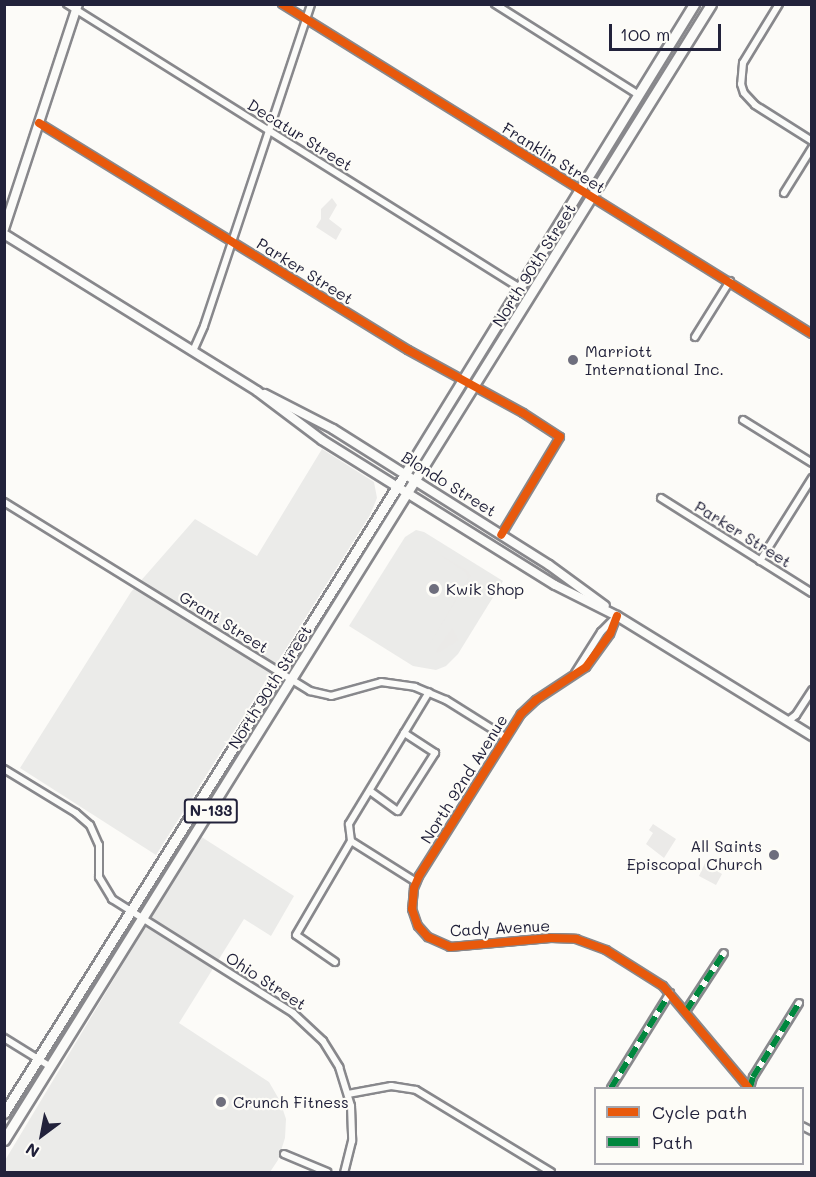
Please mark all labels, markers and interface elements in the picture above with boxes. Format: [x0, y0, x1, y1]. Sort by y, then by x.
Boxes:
scale bar [612, 12, 724, 50]
text: 100 m [620, 22, 670, 46]
street label: Decatur Street [244, 95, 356, 175]
street label: Franklin Street [499, 119, 609, 197]
street label: North 90th Street [488, 200, 580, 330]
street label: Parker Street [253, 234, 357, 308]
place label: Marriott International Inc. [585, 341, 724, 379]
marker: Marriott International Inc. [566, 353, 580, 367]
street label: Blondo Street [398, 447, 500, 521]
street label: Parker Street [691, 497, 795, 571]
place label: Kwik Shop [446, 579, 524, 599]
marker: Kwik Shop [427, 582, 441, 596]
street label: Grant Street [176, 587, 272, 657]
street label: North 90th Street [224, 622, 316, 752]
street label: North 92nd Avenue [417, 711, 511, 847]
road number: N-133 [182, 799, 240, 823]
place label: All Saints Episcopal Church [627, 836, 762, 874]
marker: All Saints Episcopal Church [767, 848, 781, 862]
street label: Cady Avenue [449, 916, 551, 940]
street label: Ohio Street [222, 948, 310, 1014]
legend [594, 1087, 804, 1165]
place label: Crunch Fitness [233, 1092, 349, 1112]
marker: Crunch Fitness [214, 1095, 228, 1109]
text: Cycle path [652, 1100, 747, 1124]
north arrow [12, 1105, 72, 1165]
text: Path [652, 1130, 692, 1154]
text: N [21, 1139, 43, 1163]

